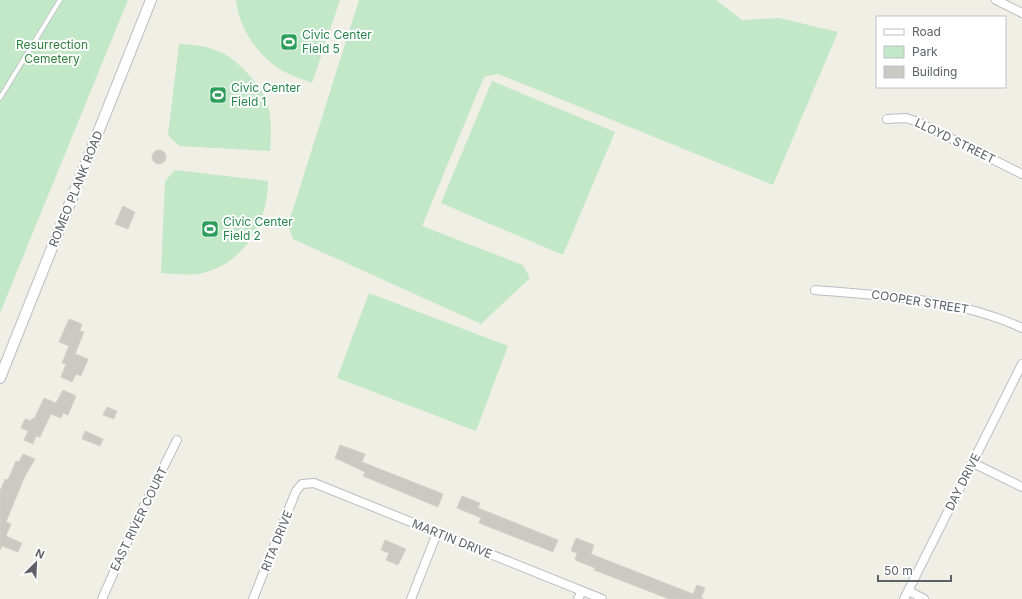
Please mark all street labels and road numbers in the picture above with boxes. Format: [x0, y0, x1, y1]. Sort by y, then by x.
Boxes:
street label: LLOYD STREET [913, 115, 998, 167]
street label: ROMEO PLANK ROAD [45, 128, 106, 249]
street label: COOPER STREET [870, 286, 970, 317]
street label: DAY DRIVE [942, 451, 983, 513]
street label: EAST RIVER COURT [107, 464, 170, 573]
street label: RITA DRIVE [258, 508, 296, 573]
street label: MARTIN DRIVE [410, 516, 495, 561]

